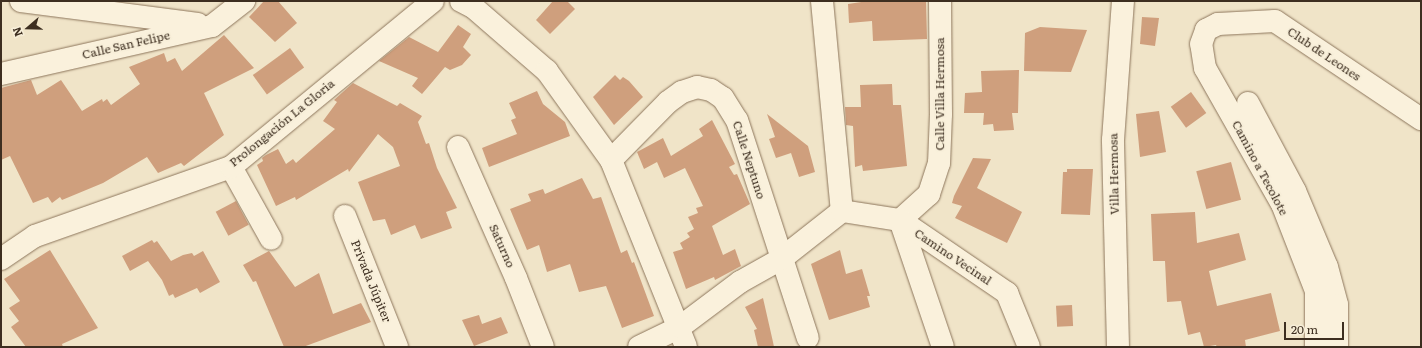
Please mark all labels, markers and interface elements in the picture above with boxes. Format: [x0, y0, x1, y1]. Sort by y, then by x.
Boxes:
north arrow [8, 8, 48, 48]
street label: Club de Leones [1285, 24, 1363, 84]
text: N [8, 25, 26, 39]
street label: Calle San Felipe [81, 28, 171, 62]
street label: Calle Villa Hermosa [933, 38, 947, 150]
street label: Prolongación La Gloria [227, 76, 337, 170]
street label: Camino a Tecolote [1229, 118, 1291, 218]
street label: Calle Neptuno [730, 119, 768, 201]
street label: Villa Hermosa [1106, 133, 1122, 215]
street label: Saturno [486, 222, 518, 270]
street label: Camino Vecinal [912, 226, 994, 288]
street label: Privada Júpiter [348, 238, 394, 324]
scale bar [1286, 314, 1346, 340]
text: 20 m [1291, 320, 1318, 338]

